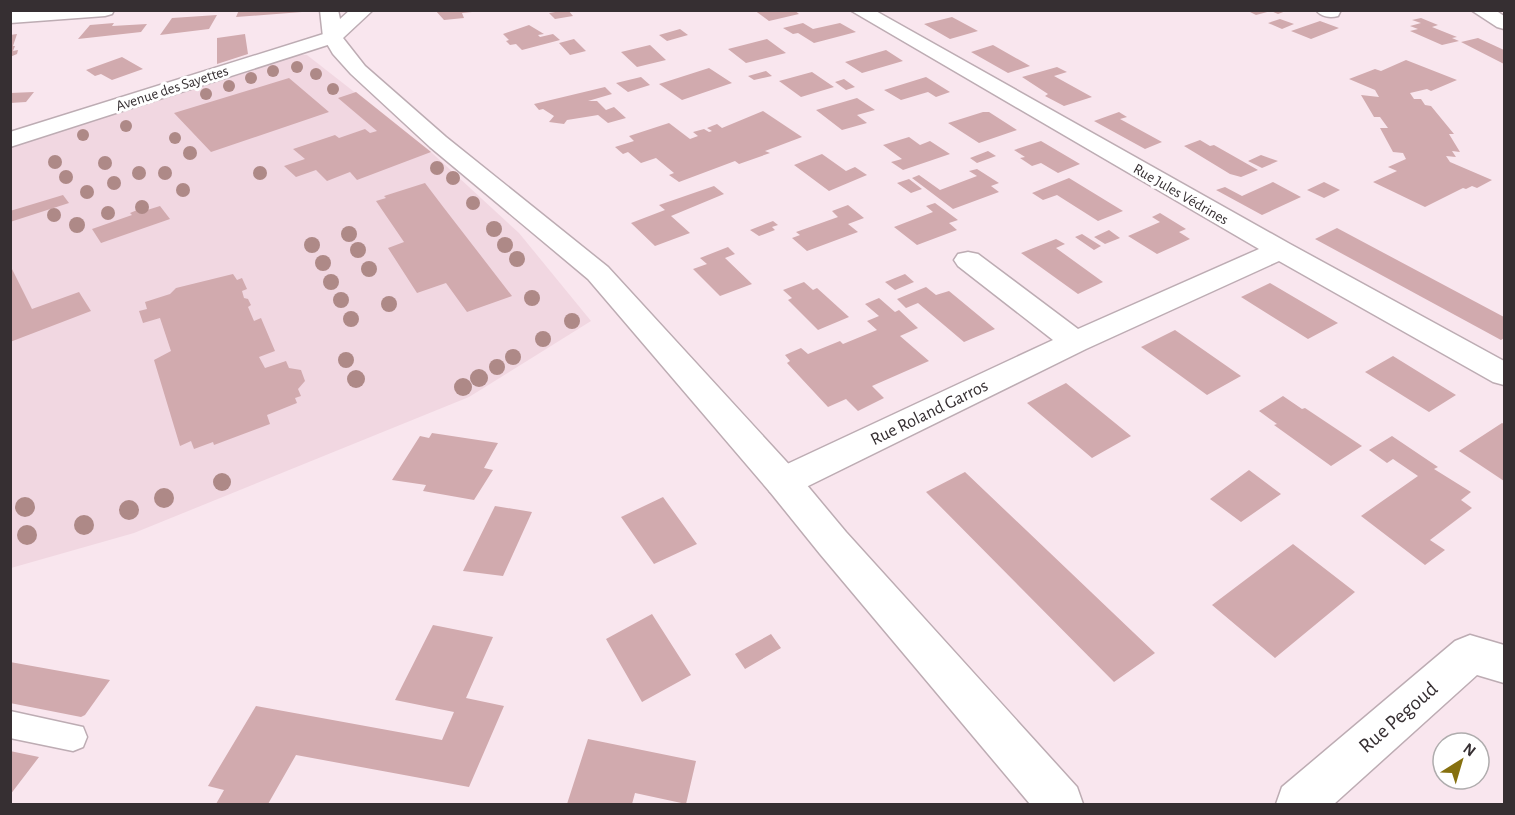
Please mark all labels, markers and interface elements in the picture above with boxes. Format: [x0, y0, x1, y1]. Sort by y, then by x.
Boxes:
street label: Avenue des Sayettes [114, 63, 230, 114]
street label: Rue Jules Védrines [1131, 161, 1231, 228]
street label: Rue Roland Garros [868, 377, 991, 449]
street label: Rue Pegoud [1355, 678, 1442, 757]
north arrow [1431, 731, 1491, 791]
text: N [1460, 740, 1479, 760]

